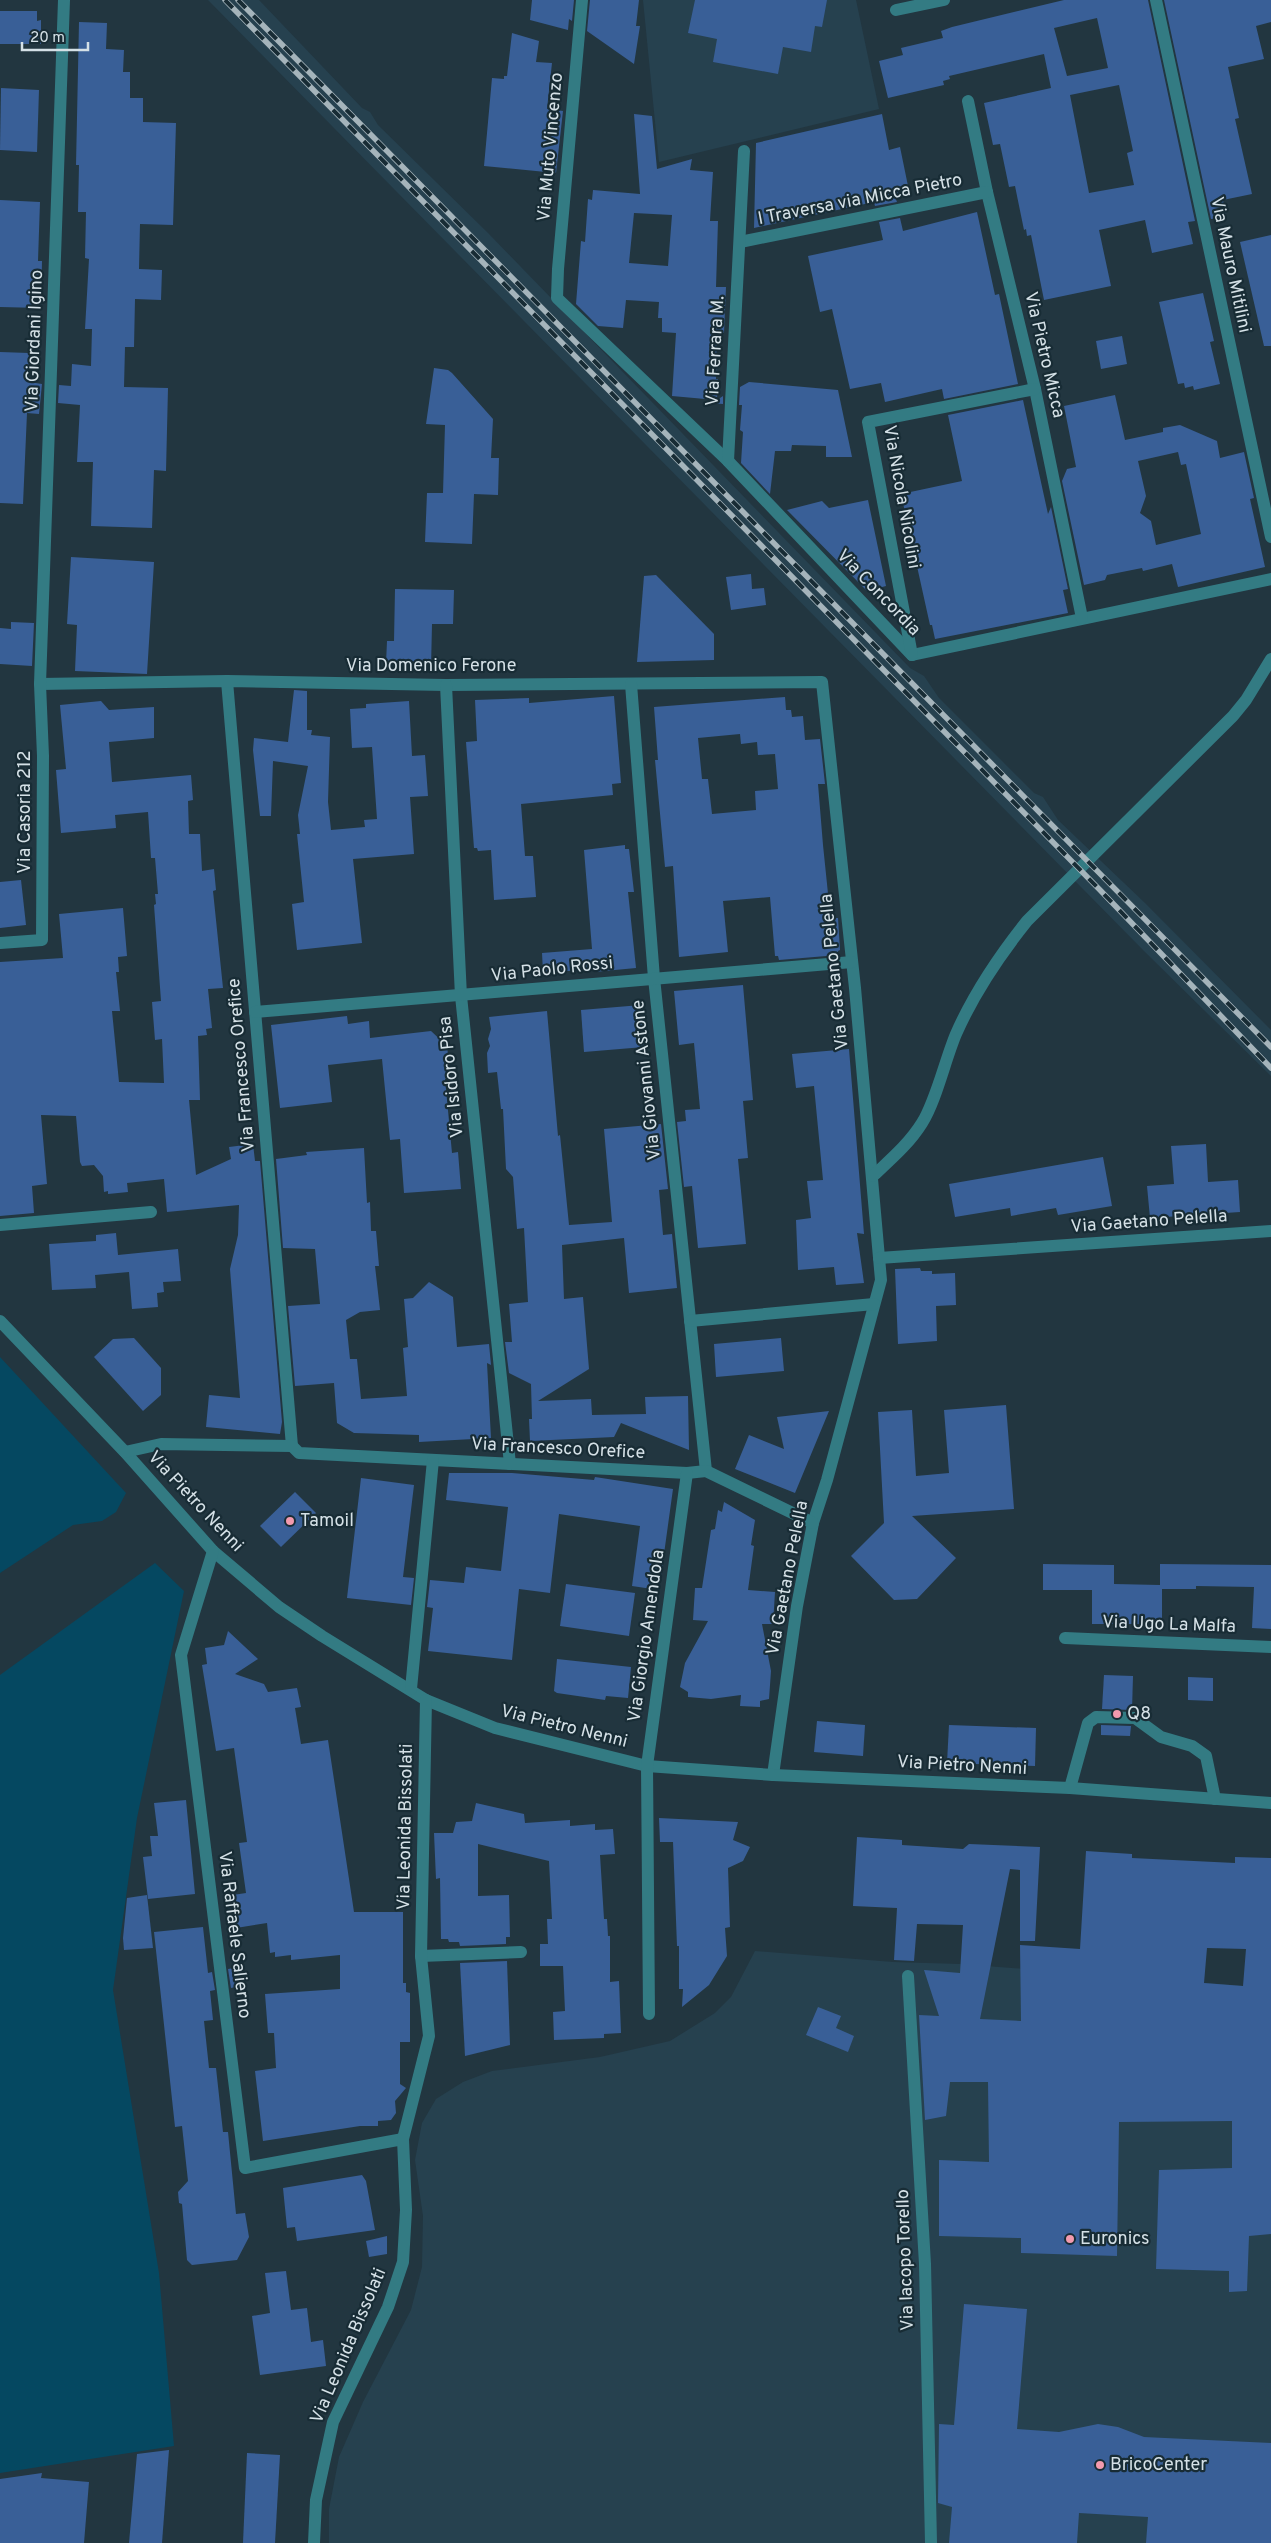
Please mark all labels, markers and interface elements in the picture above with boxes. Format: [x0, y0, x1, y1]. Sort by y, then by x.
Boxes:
scale bar [22, 20, 89, 52]
text: 20 m [30, 29, 65, 48]
street label: Via Muto Vincenzo [533, 71, 569, 223]
street label: I Traversa via Micca Pietro [756, 169, 964, 231]
street label: Via Mauro Mitilini [1204, 195, 1256, 335]
street label: Via Giordani Igino [21, 269, 49, 413]
street label: Via Pietro Micca [1018, 290, 1070, 420]
street label: Via Ferrara M. [702, 295, 730, 407]
street label: Via Nicola Nicolini [877, 423, 925, 571]
street label: Via Concordia [831, 545, 925, 641]
street label: Via Domenico Ferone [346, 655, 516, 678]
street label: Via Casoria 212 [14, 750, 37, 874]
street label: Via Gaetano Pelella [815, 893, 855, 1051]
street label: Via Paolo Rossi [490, 952, 614, 988]
street label: Via Francesco Orefice [223, 977, 261, 1153]
street label: Via Giovanni Astone [627, 999, 667, 1161]
street label: Via Isidoro Pisa [434, 1015, 470, 1139]
street label: Via Gaetano Pelella [1070, 1205, 1228, 1239]
street label: Via Francesco Orefice [470, 1433, 646, 1465]
street label: Via Pietro Nenni [142, 1447, 248, 1557]
street label: Via Gaetano Pelella [762, 1499, 814, 1657]
place label: Tamoil [300, 1510, 354, 1533]
marker: Tamoil [284, 1515, 296, 1527]
street label: Via Giorgio Amendola [623, 1548, 671, 1724]
street label: Via Ugo La Malfa [1102, 1611, 1236, 1639]
street label: Via Pietro Nenni [498, 1700, 630, 1754]
place label: Q8 [1127, 1703, 1151, 1726]
marker: Q8 [1111, 1708, 1123, 1720]
street label: Via Leonida Bissolati [393, 1744, 419, 1910]
street label: Via Pietro Nenni [896, 1751, 1028, 1781]
street label: Via Raffaele Salierno [212, 1850, 256, 2020]
street label: Via Iacopo Torello [892, 2189, 920, 2331]
place label: Euronics [1080, 2228, 1150, 2251]
marker: Euronics [1064, 2233, 1076, 2245]
street label: Via Leonida Bissolati [306, 2265, 392, 2427]
place label: BricoCenter [1110, 2454, 1207, 2477]
marker: BricoCenter [1094, 2459, 1106, 2471]

